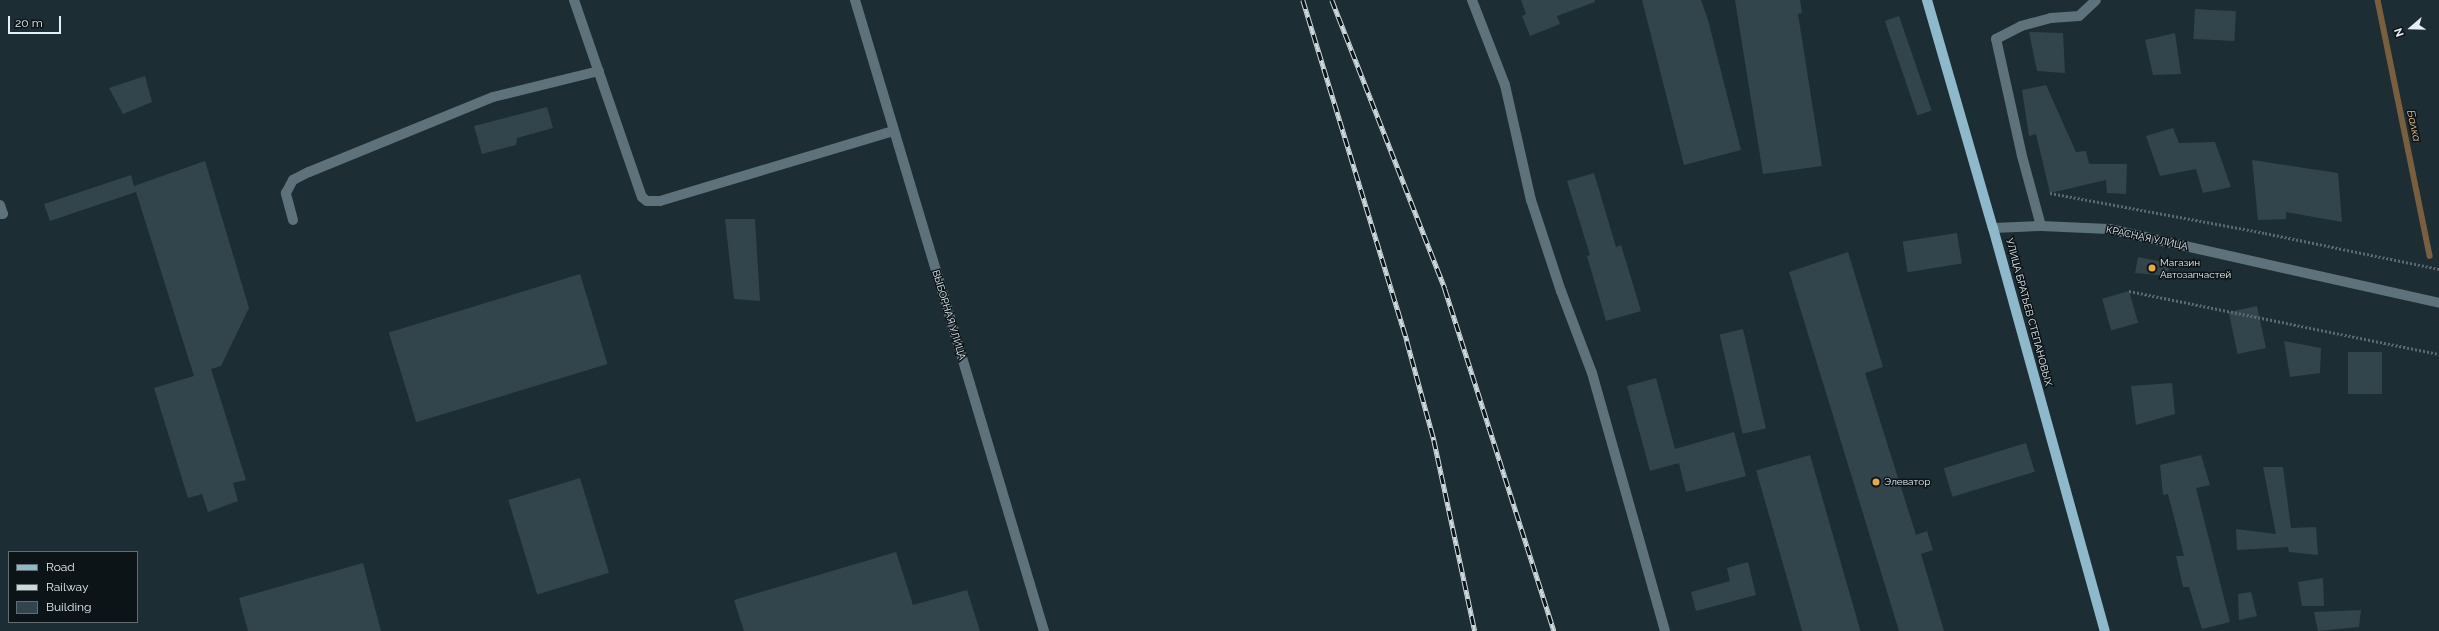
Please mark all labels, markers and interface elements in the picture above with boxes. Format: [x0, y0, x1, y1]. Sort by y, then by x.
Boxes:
scale bar [10, 8, 63, 34]
north arrow [2391, 8, 2431, 48]
text: 20 m [15, 16, 43, 30]
text: N [2392, 26, 2407, 38]
water label: Балка [2403, 109, 2423, 143]
street label: КРАСНАЯ УЛИЦА [2105, 223, 2189, 253]
street label: УЛИЦА БРАТЬЕВ СТЕПАНОВЫХ [2003, 237, 2055, 387]
place label: Магазин Автозапчастей [2160, 256, 2231, 280]
marker: Магазин Автозапчастей [2147, 263, 2157, 273]
street label: ВЫБОРНАЯ УЛИЦА [930, 268, 968, 362]
place label: Элеватор [1884, 476, 1930, 488]
marker: Элеватор [1871, 477, 1881, 487]
legend [8, 551, 138, 623]
text: Road [46, 560, 75, 574]
text: Railway [46, 580, 88, 594]
text: Building [46, 600, 92, 614]

